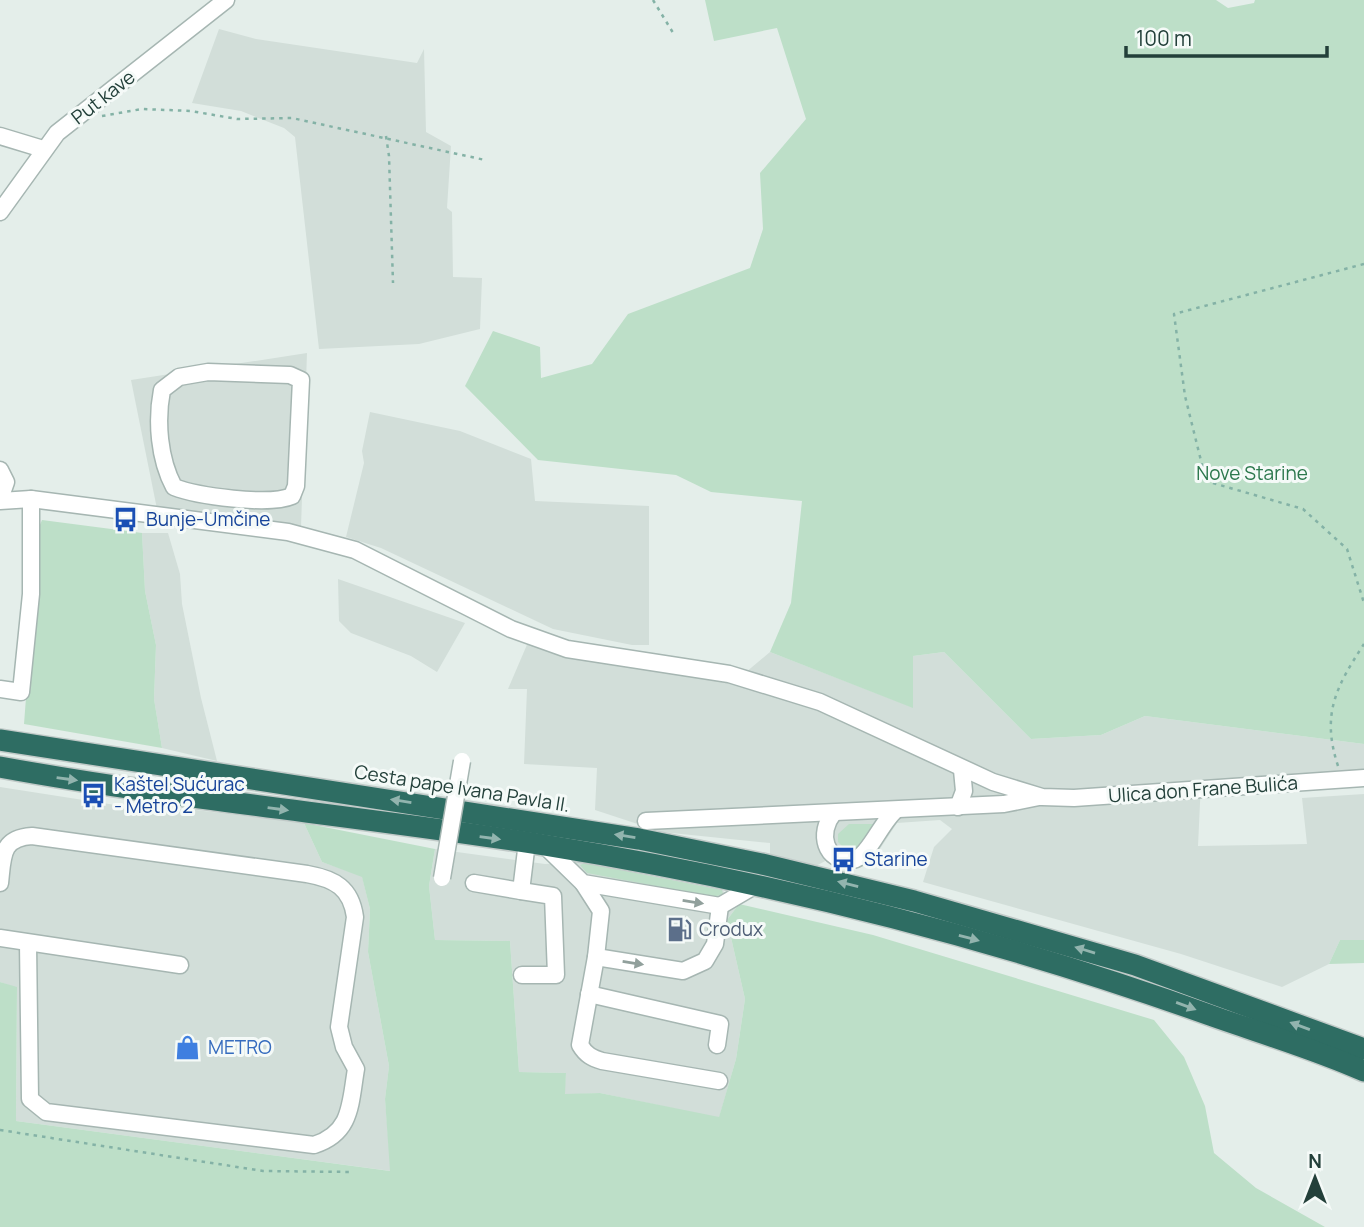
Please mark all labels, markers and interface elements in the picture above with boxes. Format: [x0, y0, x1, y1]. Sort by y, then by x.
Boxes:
scale bar [1126, 14, 1327, 58]
text: 100 m [1136, 24, 1192, 52]
street label: Put kave [66, 64, 140, 130]
park label: Nove Starine [1196, 460, 1308, 486]
bus stop icon: Bunje-Umčine [112, 505, 140, 533]
place label: Bunje-Umčine [146, 506, 270, 532]
street label: Cesta pape Ivana Pavla II. [352, 758, 572, 818]
street label: Ulica don Frane Bulića [1107, 769, 1299, 809]
place label: Kaštel Sućurac - Metro 2 [114, 771, 245, 819]
one-way arrow [56, 774, 78, 785]
bus stop icon: Kaštel Sućurac - Metro 2 [80, 781, 108, 809]
one-way arrow [390, 795, 412, 806]
one-way arrow [267, 803, 289, 814]
one-way arrow [614, 831, 636, 842]
one-way arrow [480, 832, 502, 843]
bus stop icon: Starine [830, 845, 858, 873]
place label: Starine [864, 846, 928, 872]
one-way arrow [837, 878, 859, 889]
one-way arrow [683, 897, 705, 908]
fuel station icon: Crodux [665, 915, 693, 943]
place label: Crodux [699, 916, 763, 942]
one-way arrow [958, 933, 980, 944]
one-way arrow [1075, 945, 1096, 955]
one-way arrow [623, 958, 645, 969]
one-way arrow [1175, 1001, 1196, 1012]
one-way arrow [1289, 1020, 1310, 1031]
shop icon: METRO [174, 1033, 202, 1061]
place label: METRO [208, 1034, 272, 1060]
north arrow [1280, 1143, 1350, 1213]
text: N [1308, 1148, 1322, 1174]

